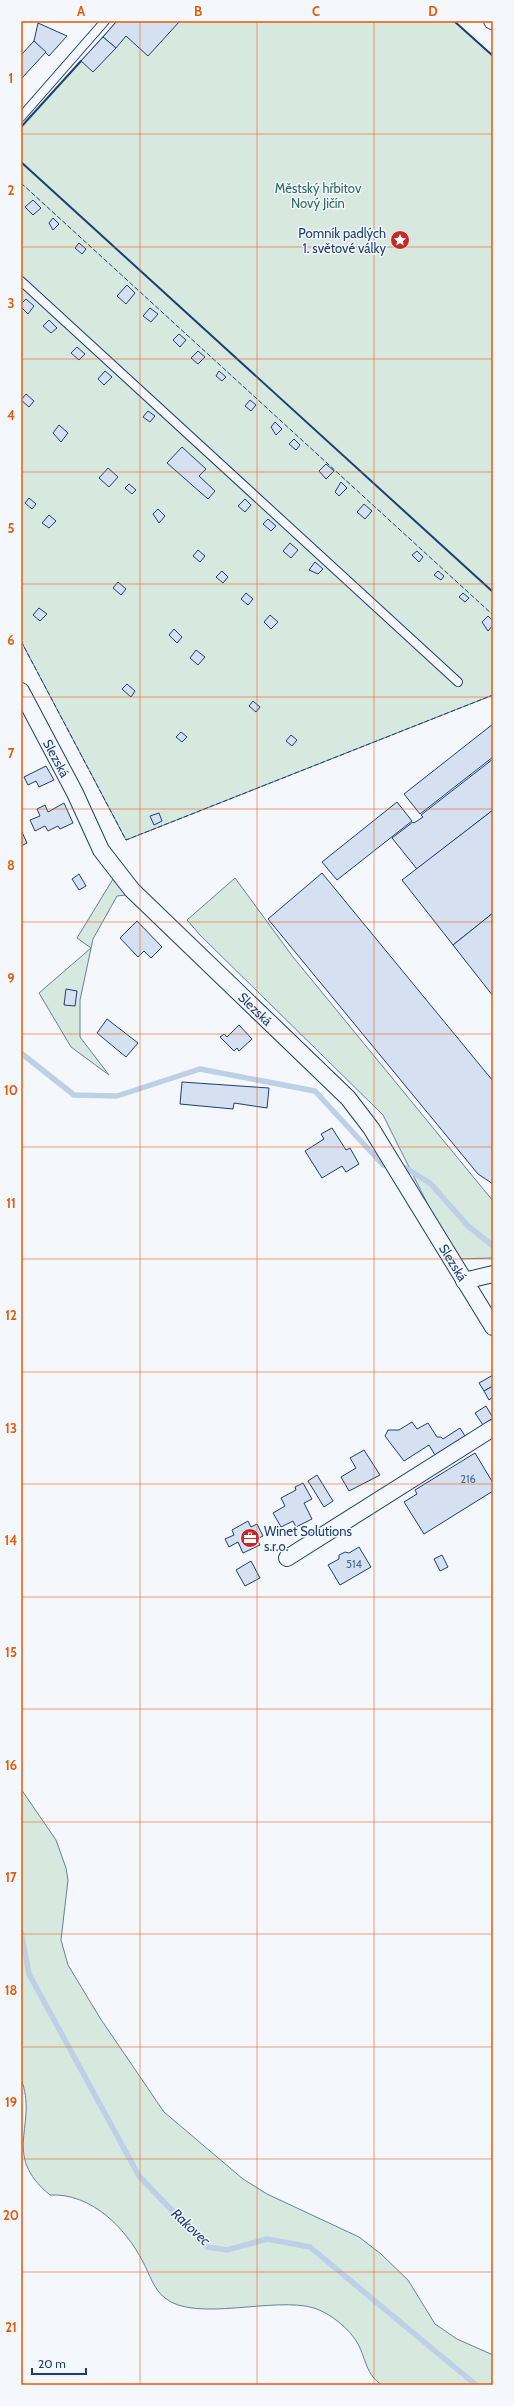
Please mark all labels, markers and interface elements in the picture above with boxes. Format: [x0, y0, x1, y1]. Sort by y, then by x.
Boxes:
text: A [77, 3, 86, 19]
text: B [194, 3, 202, 19]
text: C [312, 3, 320, 19]
text: D [428, 3, 438, 19]
text: 1 [9, 70, 13, 86]
park label: Městský hřbitov Nový Jičín [275, 180, 362, 211]
text: 2 [8, 182, 15, 198]
place label: Pomník padlých 1. světové války [298, 225, 386, 256]
place icon: Pomník padlých 1. světové války [389, 229, 411, 251]
text: 3 [7, 295, 15, 311]
text: 4 [7, 407, 15, 423]
text: 5 [8, 520, 15, 536]
text: 6 [7, 632, 15, 648]
street label: Slezská [40, 736, 74, 781]
text: 7 [8, 745, 15, 761]
text: 8 [7, 857, 15, 873]
text: 9 [7, 970, 15, 986]
street label: Slezská [235, 989, 276, 1029]
text: 10 [4, 1082, 18, 1098]
text: 11 [6, 1195, 16, 1211]
street label: Slezská [436, 1241, 471, 1285]
text: 12 [5, 1307, 17, 1323]
text: 13 [5, 1420, 17, 1436]
house number: 216 [460, 1472, 476, 1486]
place label: Winet Solutions s.r.o. [264, 1523, 352, 1554]
office icon: Winet Solutions s.r.o. [239, 1527, 261, 1549]
text: 14 [5, 1532, 17, 1548]
house number: 514 [346, 1557, 363, 1571]
text: 15 [5, 1644, 17, 1660]
text: 16 [5, 1757, 17, 1773]
text: 17 [5, 1869, 17, 1885]
text: 18 [5, 1982, 17, 1998]
text: 19 [5, 2094, 17, 2110]
water label: Rakovec [168, 2205, 214, 2250]
text: 20 [3, 2207, 19, 2223]
text: 21 [5, 2319, 17, 2335]
scale bar [32, 2350, 86, 2376]
text: 20 m [38, 2356, 66, 2371]

